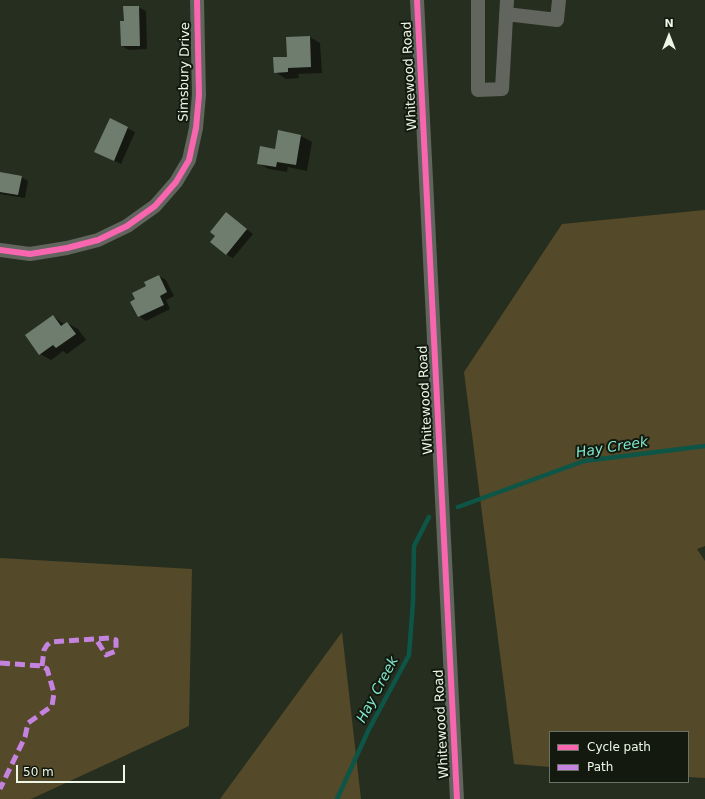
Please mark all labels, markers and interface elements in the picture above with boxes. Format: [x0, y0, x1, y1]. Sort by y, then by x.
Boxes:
north arrow [649, 16, 689, 56]
text: N [664, 17, 674, 30]
street label: Whitewood Road [399, 21, 421, 131]
street label: Simsbury Drive [176, 22, 194, 122]
street label: Whitewood Road [415, 345, 437, 455]
water label: Hay Creek [575, 434, 649, 462]
water label: Hay Creek [354, 654, 402, 726]
street label: Whitewood Road [431, 669, 453, 779]
legend [549, 731, 689, 783]
text: Cycle path [587, 740, 651, 754]
scale bar [18, 757, 127, 783]
text: Path [587, 760, 613, 774]
text: 50 m [23, 765, 54, 779]

